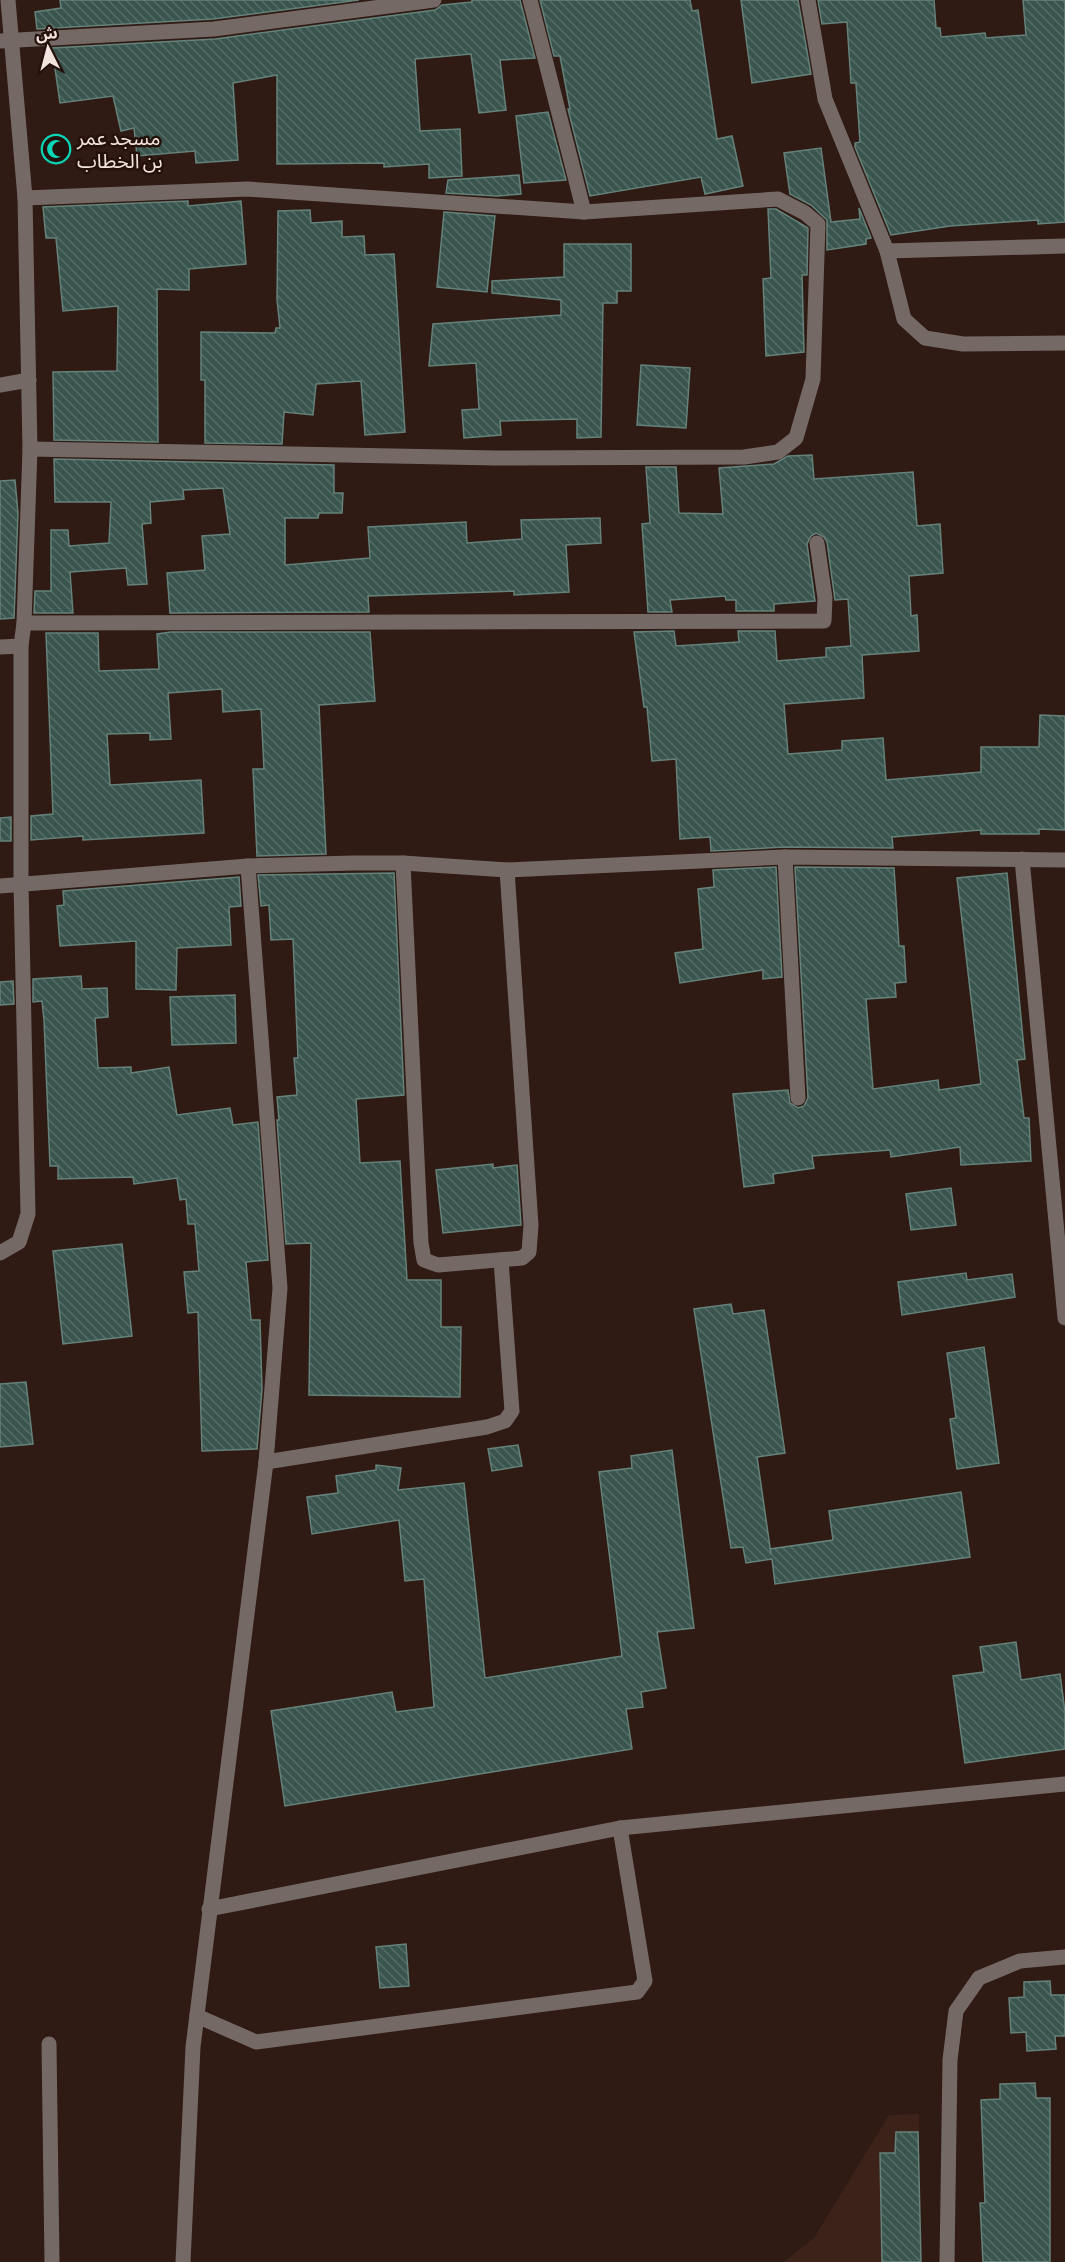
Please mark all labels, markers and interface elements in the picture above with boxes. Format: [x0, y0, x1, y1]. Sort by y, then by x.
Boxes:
north arrow [18, 18, 78, 78]
text: ش [35, 24, 59, 45]
place label: مسجد عمر بن الخطاب [76, 127, 163, 174]
mosque icon: مسجد عمر بن الخطاب [40, 133, 72, 165]

